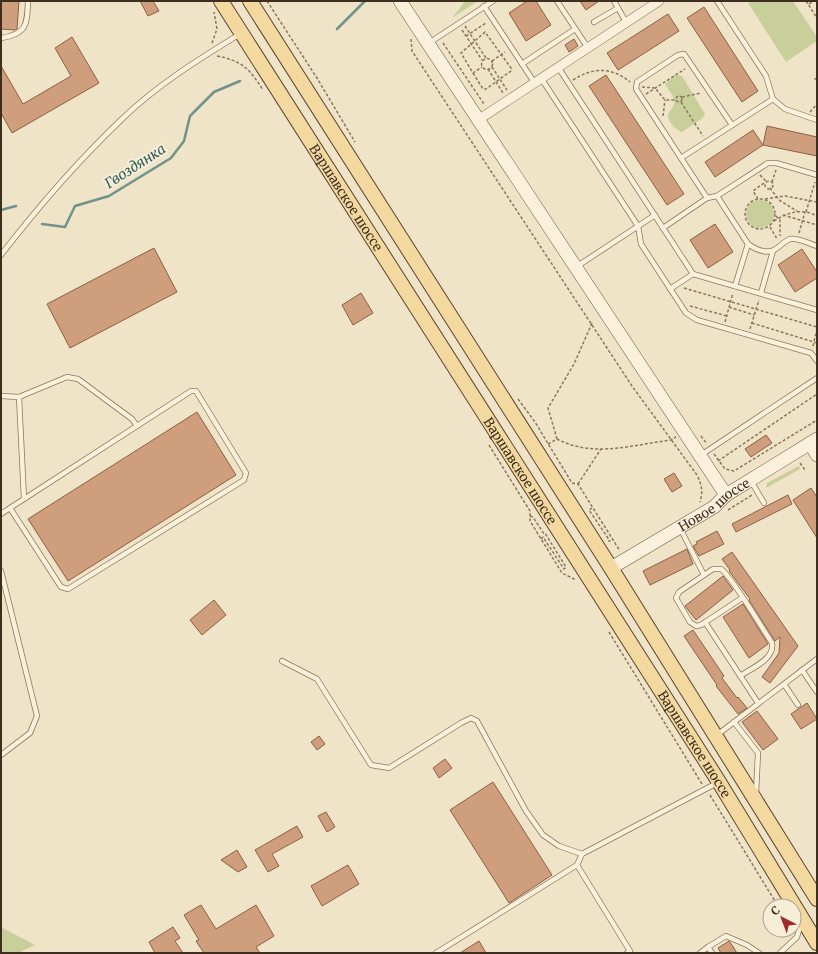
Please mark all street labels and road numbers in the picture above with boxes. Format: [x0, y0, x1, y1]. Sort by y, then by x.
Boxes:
street label: Варшавское шоссе [305, 141, 386, 255]
street label: Варшавское шоссе [480, 414, 561, 528]
street label: Новое шоссе [675, 474, 753, 535]
street label: Варшавское шоссе [654, 687, 735, 801]

